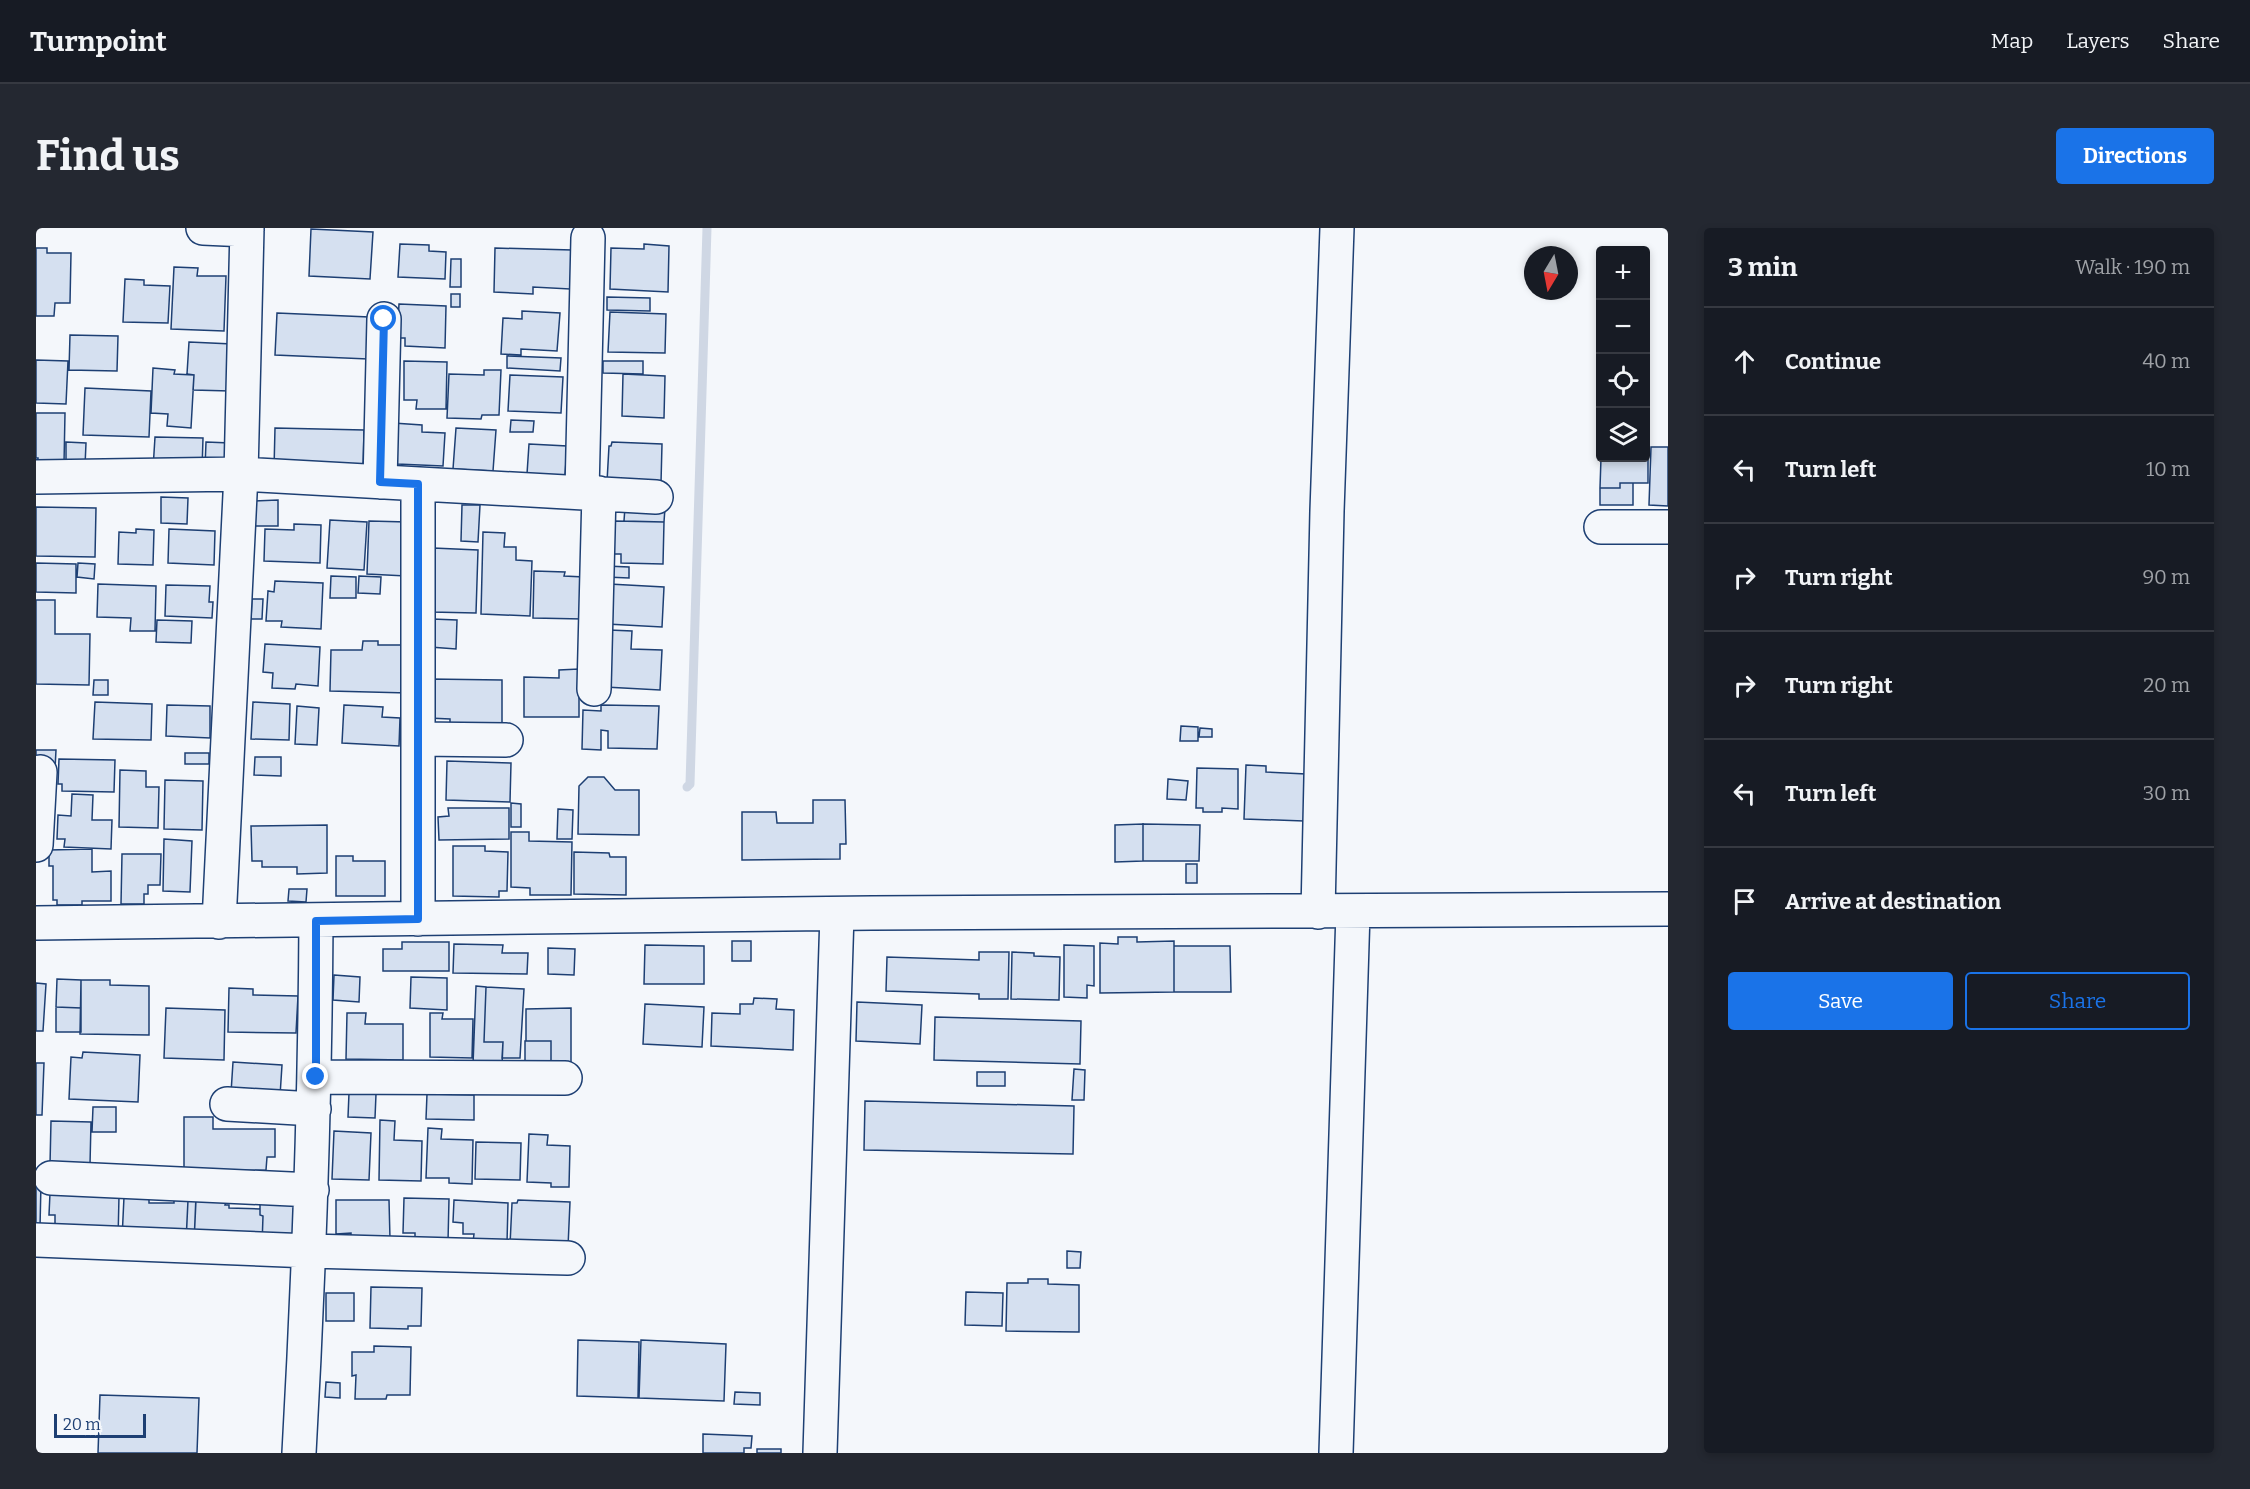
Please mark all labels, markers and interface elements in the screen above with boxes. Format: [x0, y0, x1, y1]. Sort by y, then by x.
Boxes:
text: Turnpoint [30, 25, 167, 58]
text: Map [1991, 28, 2033, 54]
text: Layers [2066, 28, 2130, 54]
text: Share [2163, 28, 2220, 54]
button: Directions [2056, 128, 2214, 184]
text: Find us [36, 131, 180, 181]
north arrow [1524, 246, 1578, 300]
map controls [1596, 246, 1650, 462]
button: + [1596, 246, 1650, 300]
text: 3 min [1728, 252, 1797, 283]
text: Walk · 190 m [2075, 255, 2190, 279]
button: − [1596, 300, 1650, 354]
route start [370, 305, 396, 331]
icon: ahead [1728, 345, 1761, 378]
text: Continue [1785, 348, 1881, 375]
text: 40 m [2142, 349, 2190, 373]
button: locate [1596, 354, 1650, 408]
button: layers [1596, 408, 1650, 462]
icon: left [1728, 453, 1761, 486]
text: Turn left [1785, 456, 1877, 483]
text: 10 m [2146, 457, 2190, 481]
icon: right [1728, 561, 1761, 594]
text: Turn right [1785, 564, 1893, 591]
text: 90 m [2142, 565, 2190, 589]
icon: right [1728, 669, 1761, 702]
text: Turn right [1785, 672, 1893, 699]
text: 20 m [2143, 673, 2190, 697]
icon: left [1728, 777, 1761, 810]
text: Turn left [1785, 780, 1877, 807]
text: 30 m [2143, 781, 2190, 805]
icon: arrive [1728, 885, 1761, 918]
text: Arrive at destination [1785, 888, 2001, 915]
button: Save [1728, 972, 1953, 1030]
button: Share [1965, 972, 2190, 1030]
route end [302, 1063, 328, 1089]
scale bar [54, 1411, 146, 1438]
text: 20 m [63, 1415, 100, 1434]

